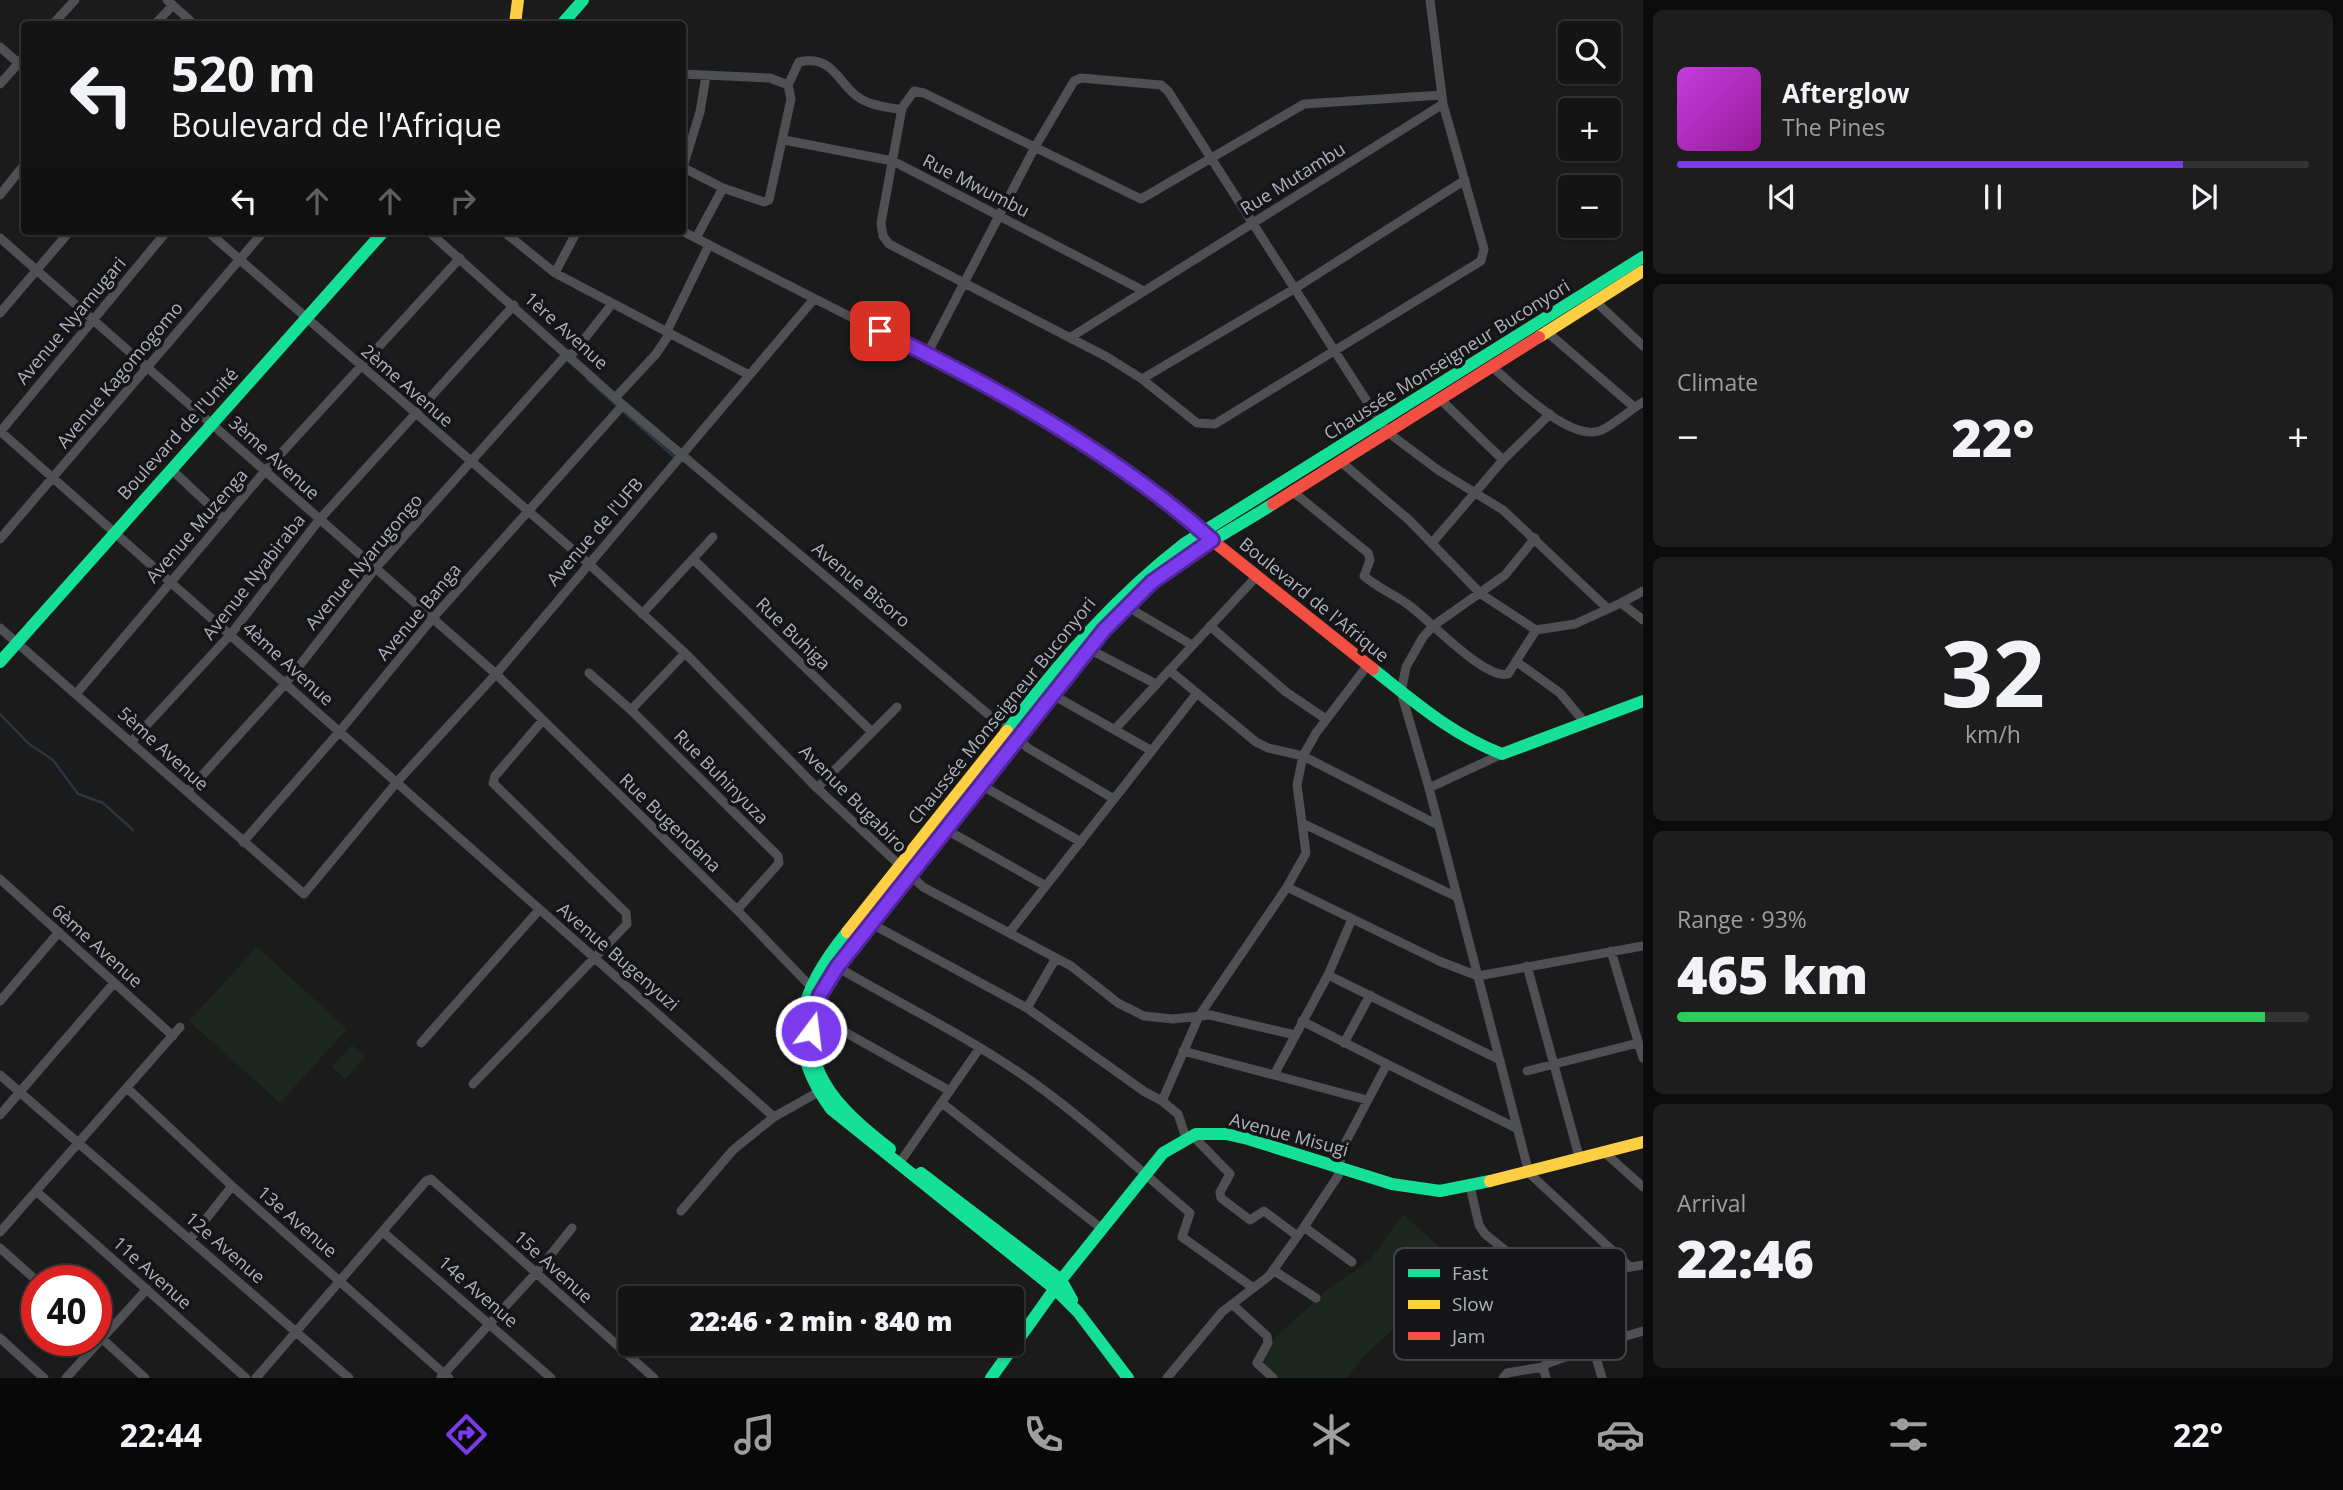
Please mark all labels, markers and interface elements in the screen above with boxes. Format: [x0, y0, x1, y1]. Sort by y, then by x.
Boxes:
map controls [1558, 21, 1621, 238]
button: search [1558, 21, 1621, 84]
text: 520 m [171, 40, 316, 106]
icon: left [56, 49, 147, 140]
text: Afterglow [1782, 75, 1909, 111]
button: + [1558, 98, 1621, 161]
text: Boulevard de l'Afrique [171, 103, 502, 146]
text: The Pines [1782, 111, 1885, 143]
street label: Rue Mutambu [1236, 136, 1349, 220]
street label: Rue Mwumbu [919, 148, 1034, 222]
button: − [1558, 175, 1621, 238]
icon: previous [1763, 178, 1801, 216]
icon: pause [1974, 178, 2012, 216]
icon: next [2185, 178, 2223, 216]
icon: left [225, 182, 263, 220]
icon: ahead [298, 182, 336, 220]
icon: ahead [371, 182, 409, 220]
icon: right [444, 182, 482, 220]
street label: Avenue Nyamugari [10, 252, 131, 389]
street label: Chaussée Monseigneur Buconyori [1319, 273, 1574, 445]
street label: 1ère Avenue [520, 286, 614, 374]
street label: Avenue Kagomogomo [51, 296, 188, 453]
pin [850, 301, 910, 361]
icon: arrive [861, 312, 899, 350]
street label: 2ème Avenue [357, 339, 459, 432]
street label: Boulevard de l'Unité [112, 362, 243, 504]
text: Climate [1677, 366, 1758, 398]
text: 22° [1952, 401, 2034, 472]
street label: 3ème Avenue [224, 410, 325, 504]
text: − [1677, 410, 1699, 462]
text: + [2287, 410, 2309, 462]
street label: Avenue Muzenga [140, 463, 253, 588]
street label: Avenue de l'UFB [541, 472, 648, 590]
street label: Avenue Nyarugongo [299, 488, 427, 634]
street label: Avenue Nyabiraba [196, 508, 310, 644]
street label: Boulevard de l'Afrique [1235, 531, 1394, 667]
street label: Avenue Bisoro [808, 536, 916, 632]
street label: Avenue Banga [371, 558, 466, 665]
street label: Rue Buhiga [751, 592, 836, 675]
street label: Chaussée Monseigneur Buconyori [902, 592, 1100, 829]
text: 32 [1941, 610, 2045, 734]
street label: 4ème Avenue [238, 616, 339, 710]
street label: 5ème Avenue [113, 701, 214, 795]
text: km/h [1965, 718, 2021, 750]
street label: Rue Buhinyuza [669, 724, 774, 829]
street label: Avenue Bugabiro [794, 739, 913, 858]
street label: Rue Bugendana [615, 768, 727, 877]
street label: Avenue Bugenyuzi [553, 897, 685, 1016]
street label: 6ème Avenue [47, 898, 148, 992]
text: Range · 93% [1677, 903, 1807, 935]
text: 465 km [1677, 938, 1868, 1009]
position arrow [774, 994, 848, 1068]
street label: Avenue Misugi [1227, 1107, 1351, 1161]
street label: 13e Avenue [253, 1180, 343, 1262]
text: Arrival [1677, 1187, 1746, 1219]
street label: 12e Avenue [181, 1206, 271, 1288]
text: 22:46 [1677, 1222, 1814, 1293]
street label: 15e Avenue [509, 1225, 598, 1308]
street label: 11e Avenue [108, 1231, 197, 1314]
legend [1394, 1248, 1626, 1360]
street label: 14e Avenue [434, 1250, 524, 1332]
text: Fast [1452, 1260, 1488, 1286]
speed limit sign: 40 [21, 1265, 112, 1356]
text: Slow [1452, 1291, 1494, 1317]
text: 22:46 · 2 min · 840 m [690, 1303, 952, 1339]
text: Jam [1450, 1323, 1485, 1349]
icon: directions [442, 1410, 491, 1459]
icon: music [730, 1410, 779, 1459]
icon: phone [1019, 1410, 1068, 1459]
icon: climate [1307, 1410, 1356, 1459]
icon: car [1596, 1410, 1645, 1459]
icon: filters [1884, 1410, 1933, 1459]
text: 22:44 [120, 1413, 202, 1456]
text: 22° [2173, 1413, 2223, 1456]

